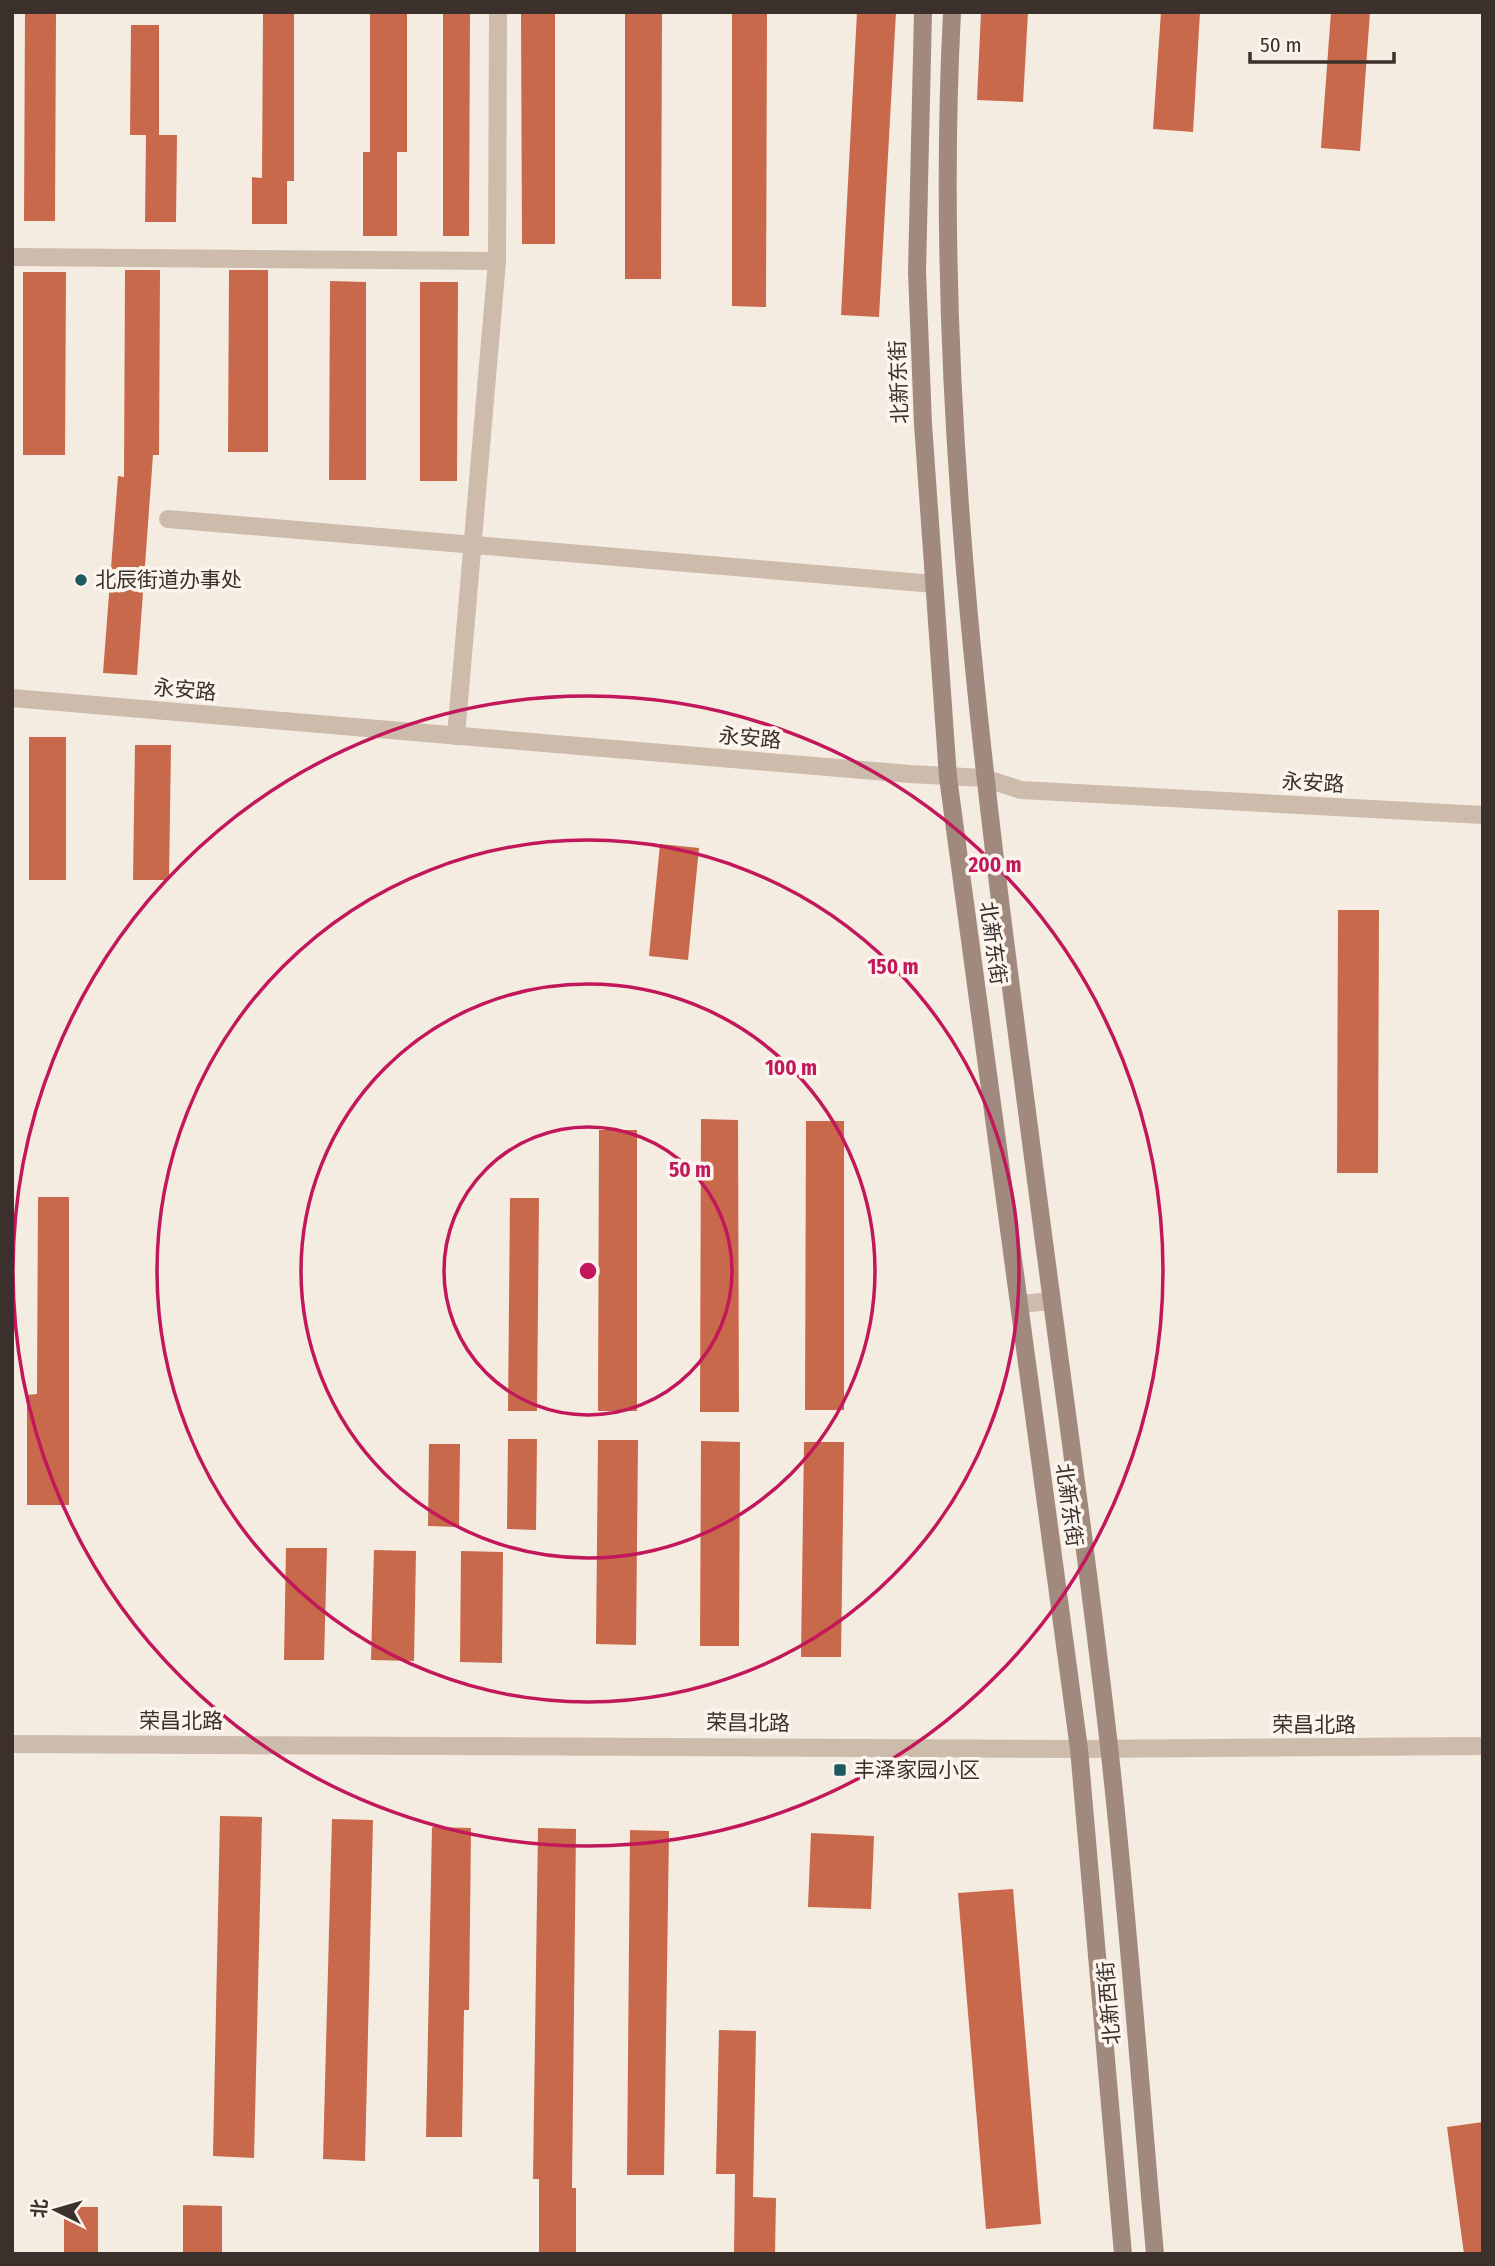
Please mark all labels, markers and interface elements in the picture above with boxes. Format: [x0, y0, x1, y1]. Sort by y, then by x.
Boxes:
scale bar [1250, 21, 1394, 65]
text: 50 m [1260, 32, 1302, 58]
street label: 北新东街 [885, 340, 913, 424]
place label: 北辰街道办事处 [95, 567, 242, 593]
marker: 北辰街道办事处 [73, 572, 89, 588]
street label: 永安路 [152, 674, 218, 706]
street label: 永安路 [717, 722, 783, 754]
street label: 永安路 [1281, 768, 1345, 798]
text: 200 m [967, 852, 1022, 878]
street label: 北新东街 [974, 900, 1012, 986]
text: 150 m [867, 954, 919, 980]
text: 100 m [765, 1055, 817, 1081]
text: 50 m [669, 1157, 711, 1183]
centre of rings [576, 1259, 600, 1283]
street label: 北新东街 [1050, 1462, 1088, 1548]
street label: 荣昌北路 [139, 1708, 223, 1734]
street label: 荣昌北路 [706, 1709, 790, 1737]
street label: 荣昌北路 [1272, 1712, 1356, 1738]
place label: 丰泽家园小区 [854, 1757, 980, 1783]
marker: 丰泽家园小区 [832, 1762, 848, 1778]
street label: 北新西街 [1092, 1960, 1126, 2046]
north arrow [21, 2175, 91, 2245]
text: 北 [27, 2198, 52, 2219]

